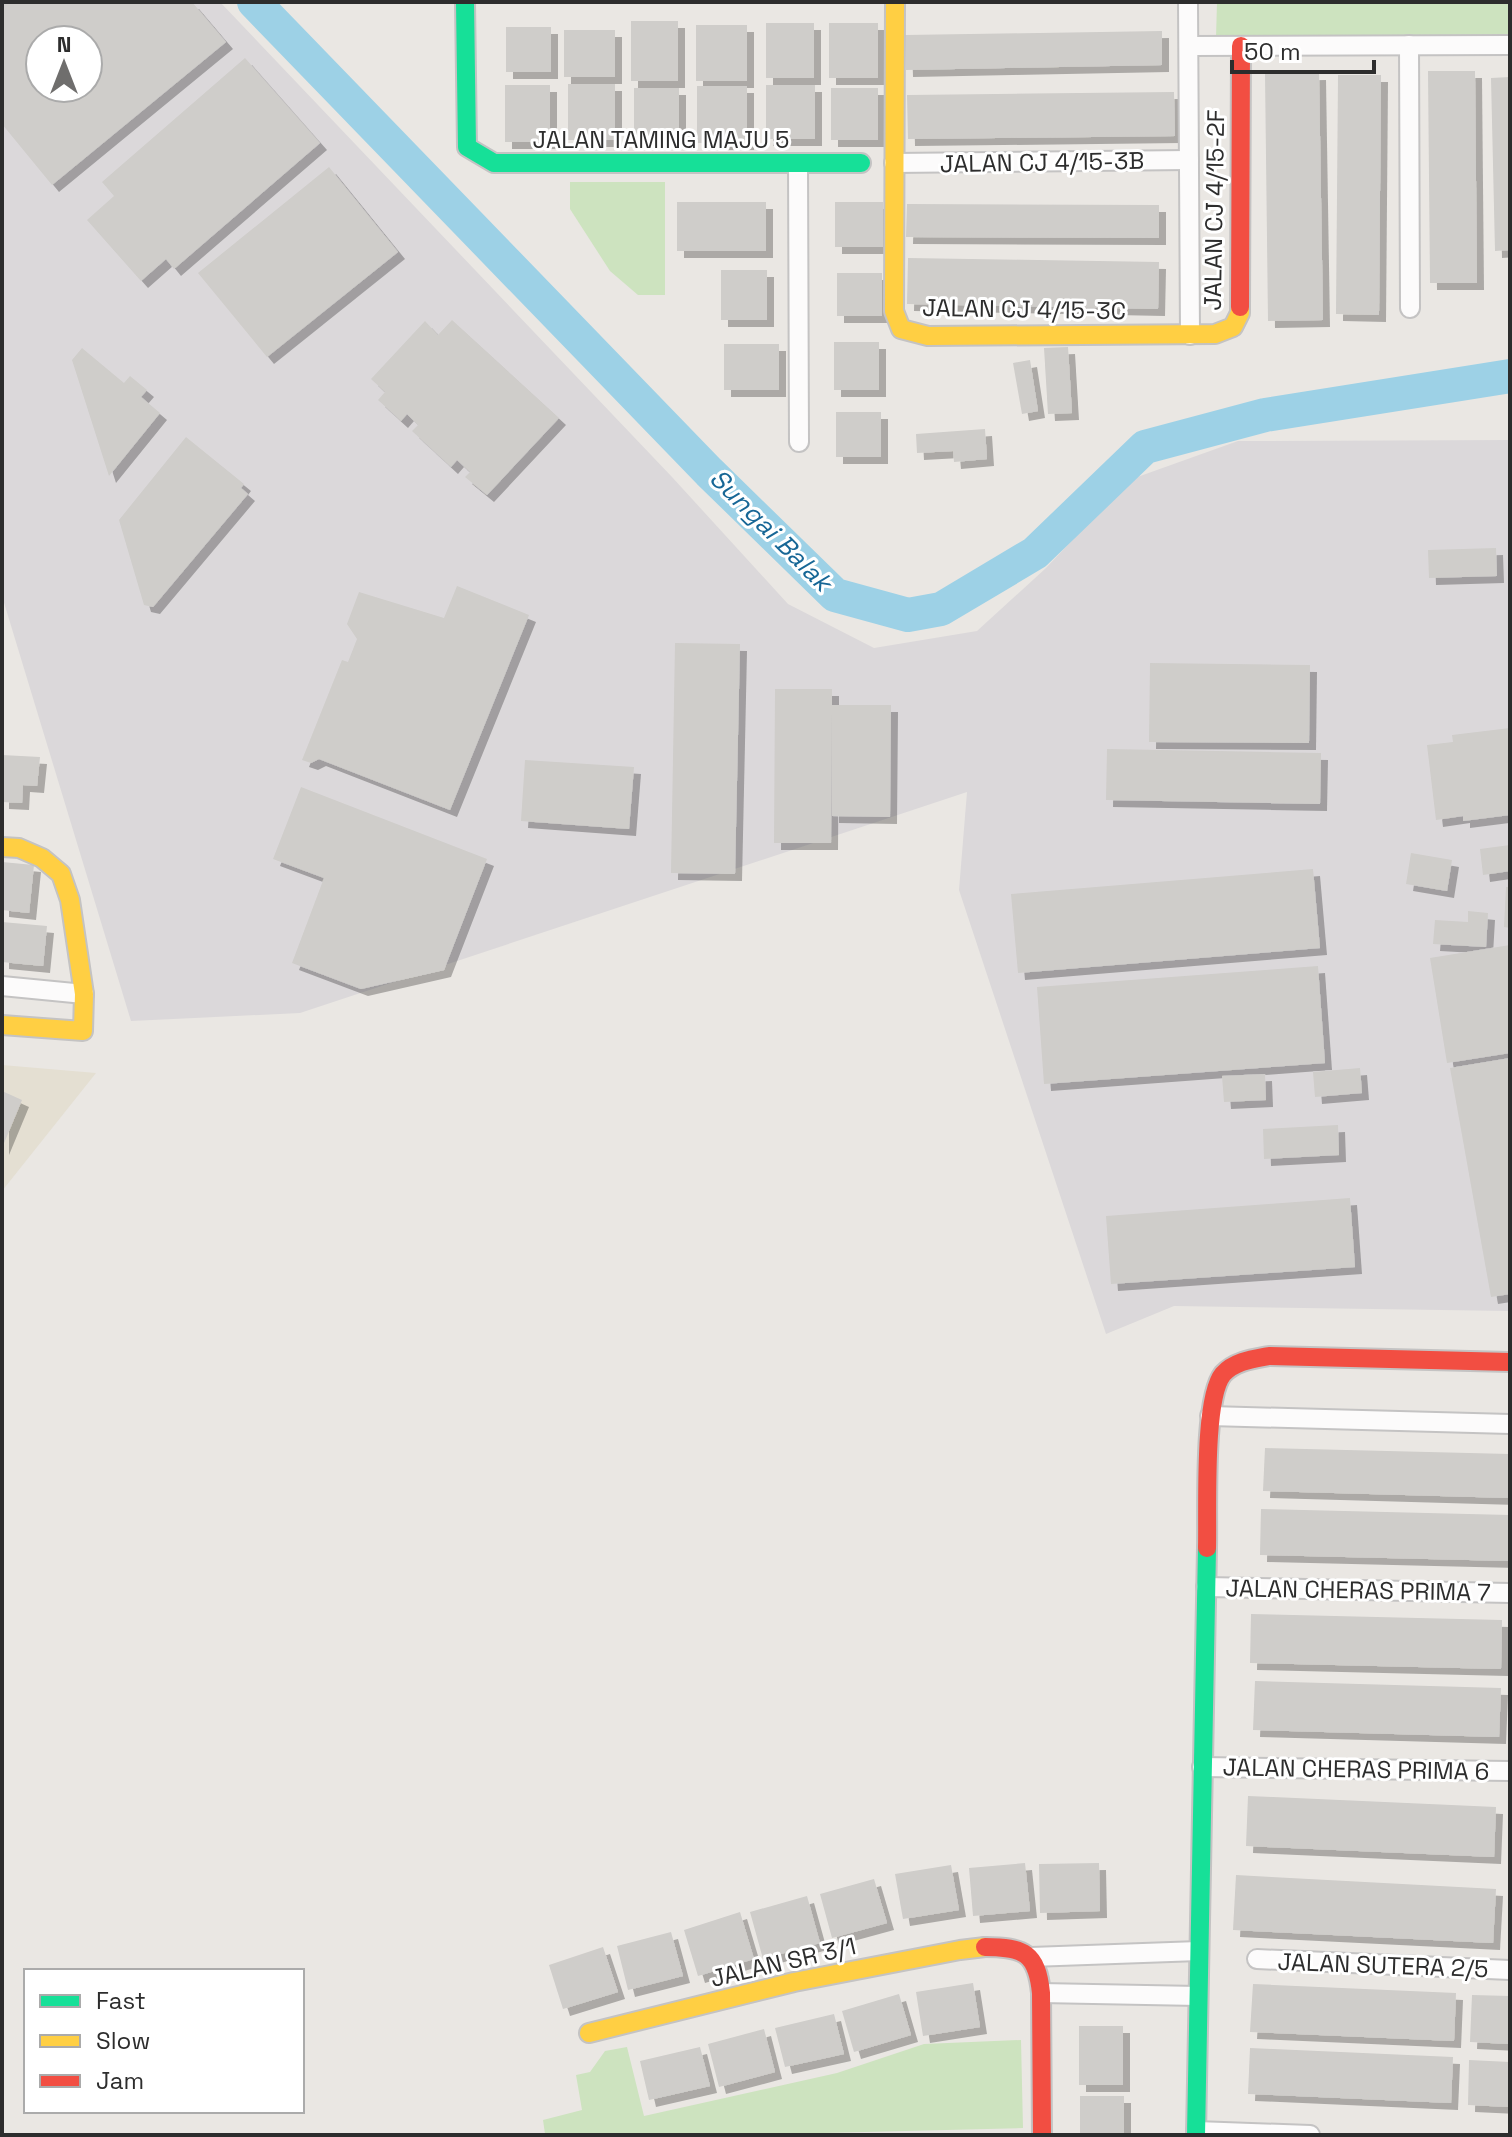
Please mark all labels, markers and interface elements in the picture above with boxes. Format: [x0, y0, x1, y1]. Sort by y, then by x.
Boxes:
north arrow [24, 24, 104, 104]
scale bar [1232, 24, 1374, 74]
text: N [57, 30, 71, 58]
text: 50 m [1244, 36, 1301, 67]
street label: JALAN CJ 4/15-2F [1197, 109, 1231, 311]
street label: JALAN TAMING MAJU 5 [533, 124, 790, 155]
street label: JALAN CJ 4/15-3B [940, 145, 1144, 179]
street label: JALAN CJ 4/15-3C [922, 292, 1126, 326]
water label: Sungai Balak [702, 461, 842, 601]
street label: JALAN CHERAS PRIMA 7 [1225, 1572, 1491, 1608]
street label: JALAN CHERAS PRIMA 6 [1222, 1751, 1490, 1787]
street label: JALAN SR 3/1 [707, 1930, 859, 1994]
street label: JALAN SUTERA 2/5 [1277, 1946, 1489, 1984]
legend [24, 1969, 304, 2113]
text: Fast [96, 1985, 146, 2016]
text: Slow [96, 2025, 150, 2056]
text: Jam [96, 2065, 144, 2096]

